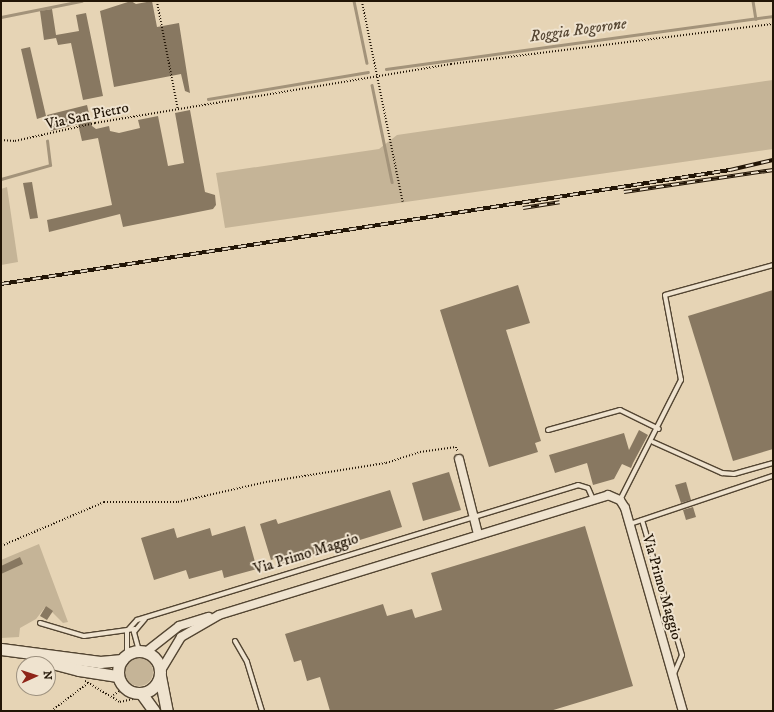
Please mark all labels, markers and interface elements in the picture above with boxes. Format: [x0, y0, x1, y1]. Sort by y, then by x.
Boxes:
water label: Roggia Rogorone [528, 14, 628, 46]
street label: Via San Pietro [44, 98, 130, 134]
street label: Via Primo Maggio [251, 530, 361, 578]
street label: Via Primo Maggio [638, 532, 686, 642]
north arrow [16, 656, 56, 696]
text: N [40, 671, 54, 680]

